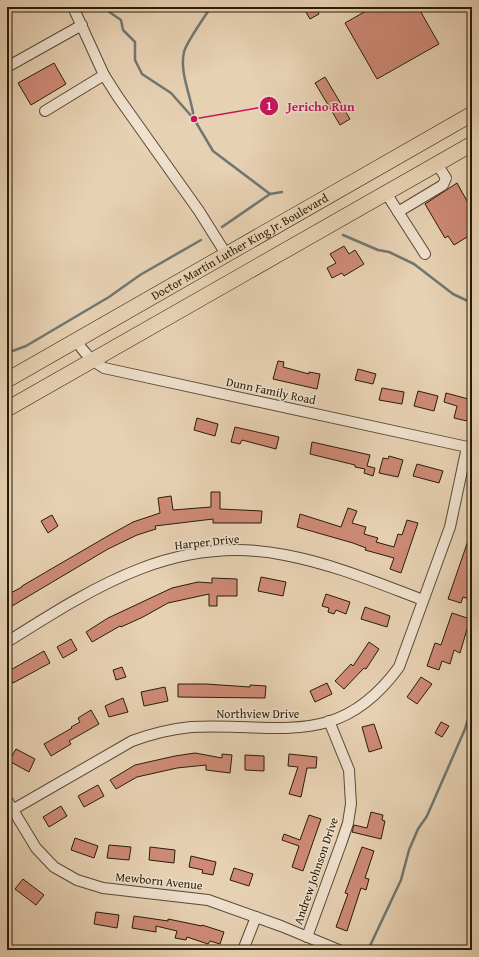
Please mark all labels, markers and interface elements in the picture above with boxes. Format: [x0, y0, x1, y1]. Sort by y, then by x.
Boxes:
callout: Jericho Run [259, 94, 362, 119]
text: 1 [266, 97, 272, 114]
text: Jericho Run [285, 97, 355, 116]
street label: Doctor Martin Luther King Jr. Boulevard [148, 189, 331, 304]
street label: Dunn Family Road [225, 373, 318, 408]
street label: Harper Drive [174, 530, 241, 553]
street label: Northview Drive [217, 705, 300, 722]
street label: Andrew Johnson Drive [289, 815, 342, 927]
street label: Mewborn Avenue [115, 867, 204, 894]

